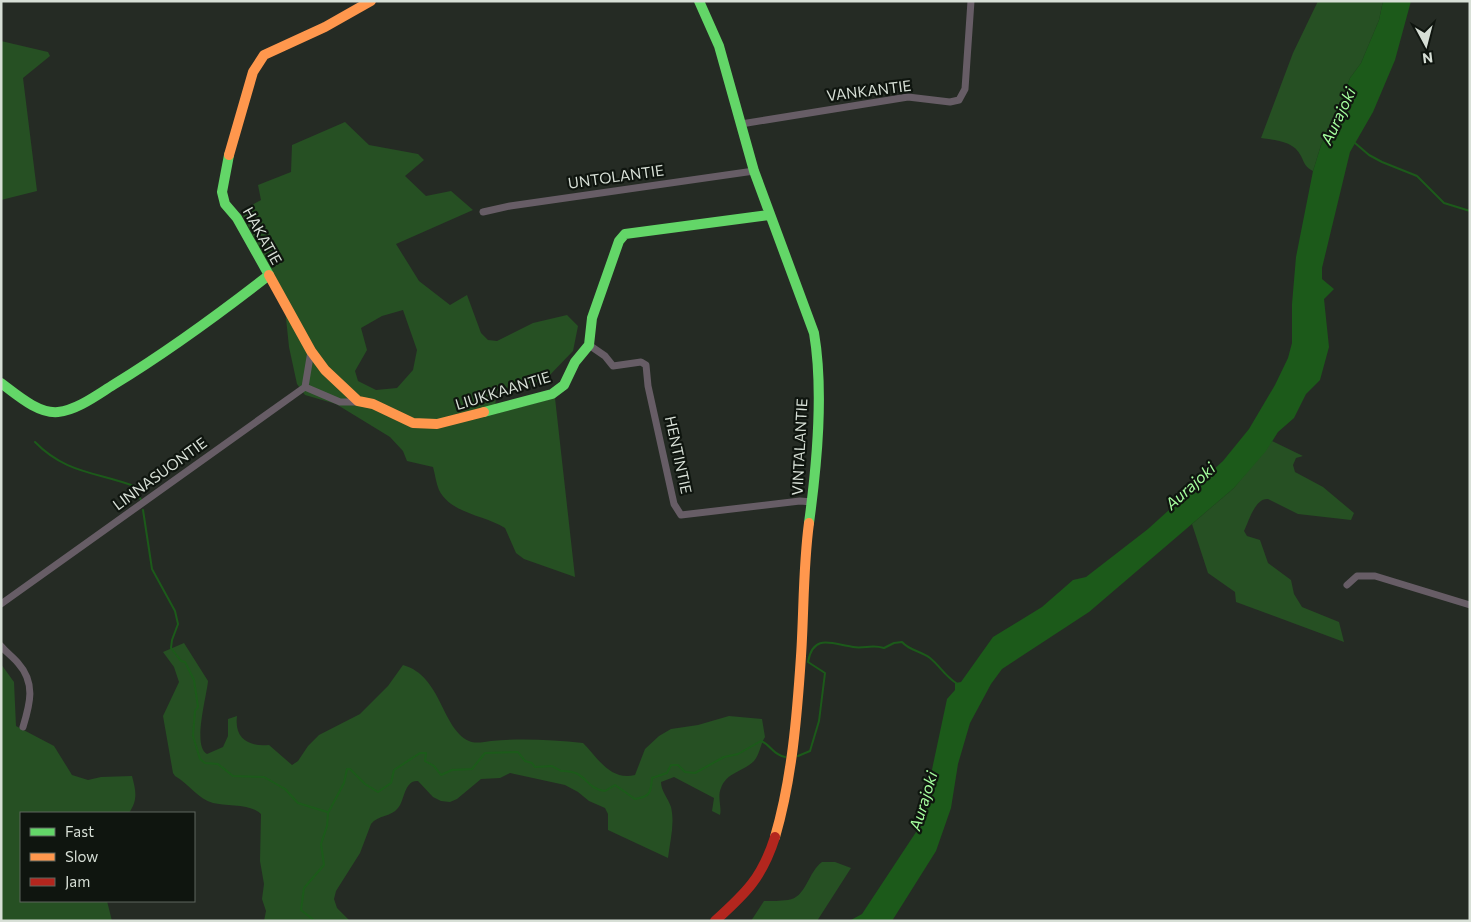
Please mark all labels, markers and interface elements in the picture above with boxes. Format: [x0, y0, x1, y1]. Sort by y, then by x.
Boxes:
north arrow [1401, 20, 1451, 70]
text: N [1421, 49, 1434, 67]
street label: VANKANTIE [825, 76, 912, 104]
water label: Aurajoki [1316, 83, 1359, 148]
street label: UNTOLANTIE [567, 160, 665, 192]
street label: HAKATIE [240, 203, 286, 268]
street label: LIUKKAANTIE [453, 367, 553, 413]
street label: VINTALANTIE [787, 398, 811, 496]
street label: HENTINTIE [662, 414, 696, 496]
street label: LINNASUONTIE [109, 433, 210, 513]
water label: Aurajoki [1160, 458, 1219, 514]
water label: Aurajoki [904, 768, 941, 834]
legend [20, 812, 195, 902]
text: Fast [65, 822, 94, 840]
text: Slow [65, 847, 98, 865]
text: Jam [65, 872, 90, 890]

